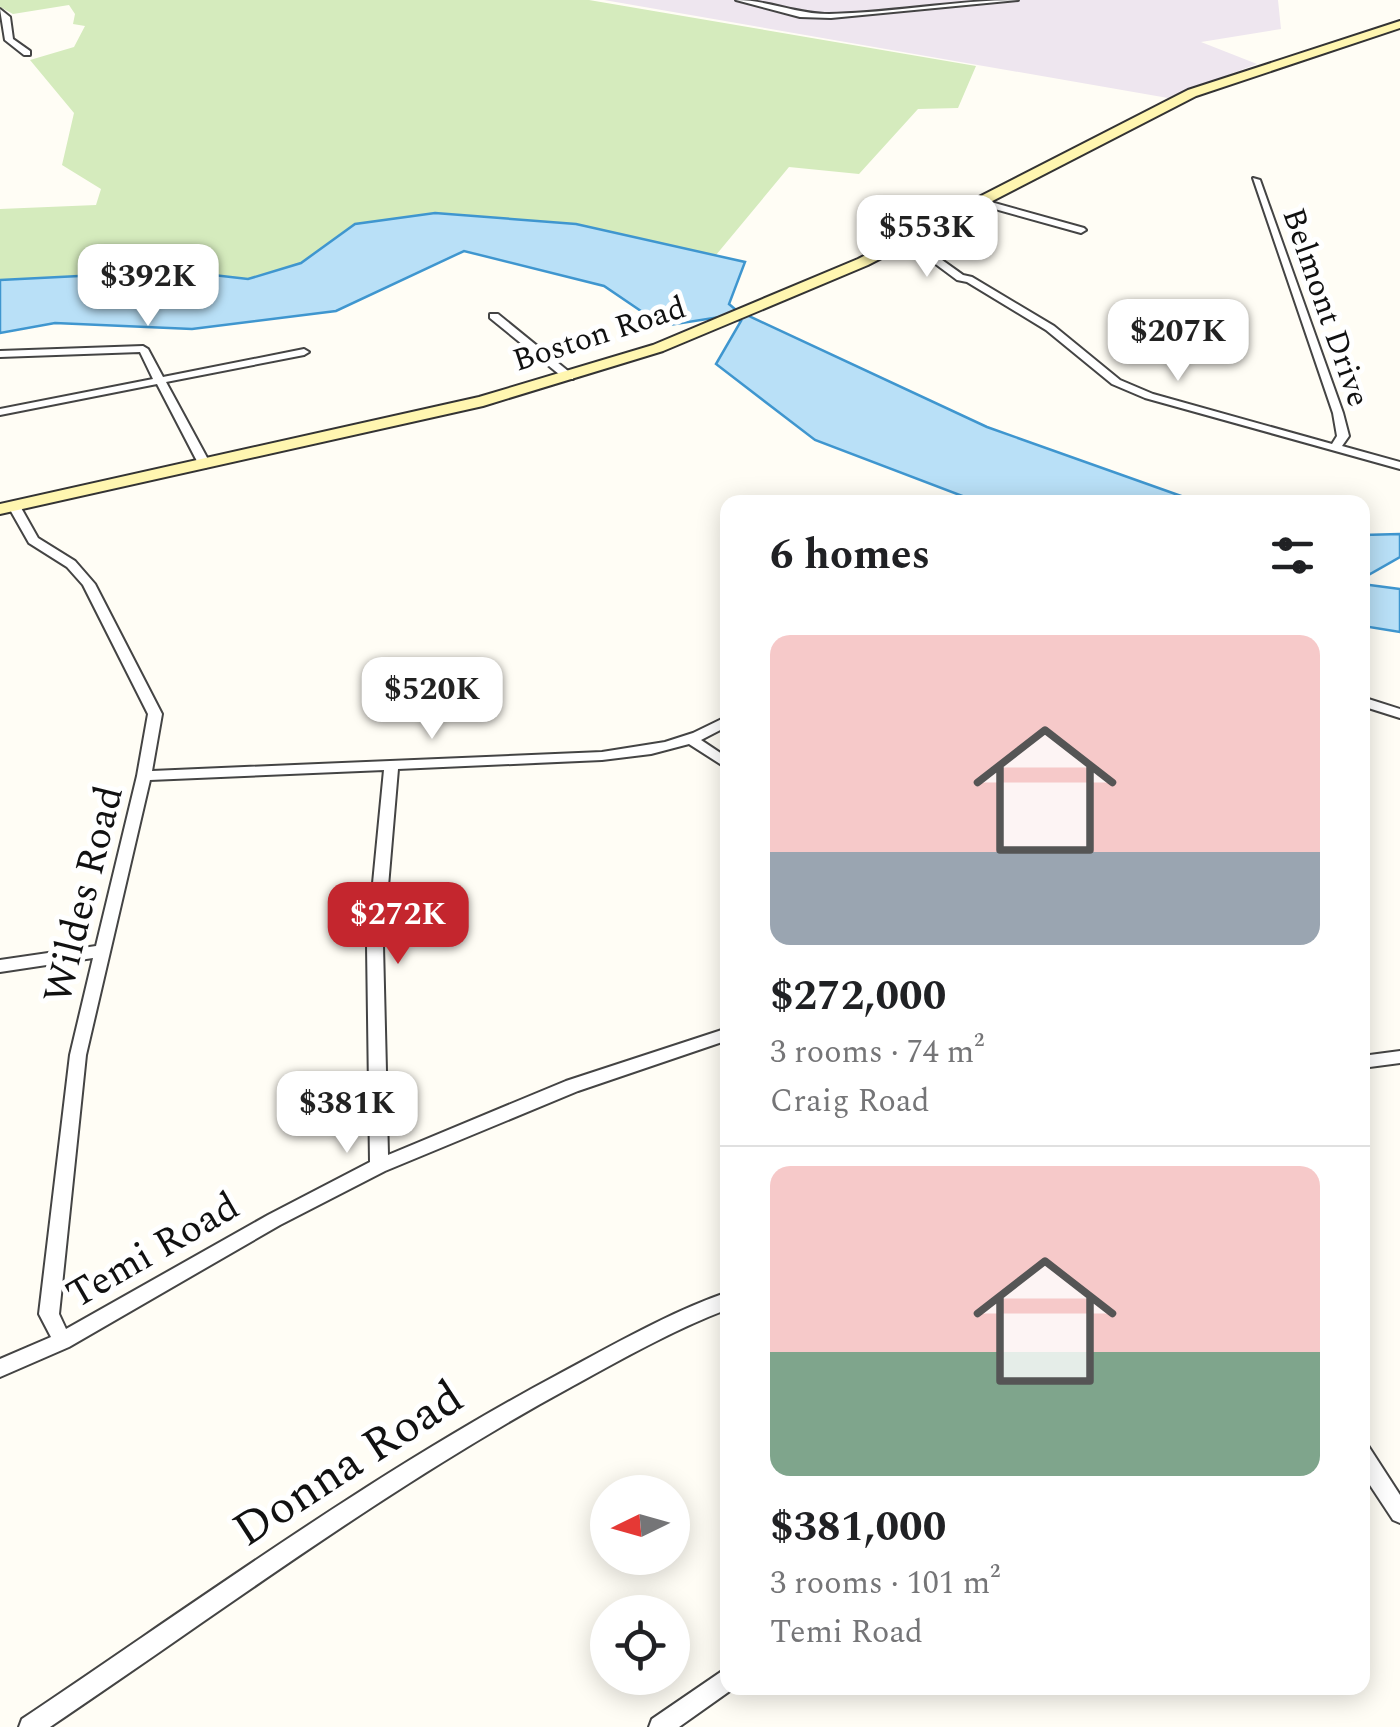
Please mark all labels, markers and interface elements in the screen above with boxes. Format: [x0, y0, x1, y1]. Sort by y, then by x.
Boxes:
pin: $553K [857, 195, 997, 280]
street label: Belmont Drive [1269, 201, 1383, 414]
text: $553K [879, 203, 975, 252]
pin: $392K [78, 244, 218, 329]
text: $392K [100, 252, 196, 301]
street label: Boston Road [507, 283, 692, 385]
pin: $207K [1108, 299, 1248, 384]
text: $207K [1130, 307, 1226, 356]
text: 6 homes [770, 524, 930, 587]
icon: filters [1265, 528, 1320, 583]
pin: $520K [362, 657, 502, 742]
text: $520K [384, 665, 480, 714]
icon: home [955, 700, 1135, 880]
street label: Wildes Road [28, 779, 141, 1010]
pin: $272K [328, 882, 468, 967]
text: $272K [350, 890, 446, 939]
text: $272,000 [770, 965, 946, 1028]
text: 3 rooms · 74 m² [770, 1028, 984, 1077]
pin: $381K [277, 1071, 417, 1156]
text: Craig Road [770, 1077, 930, 1126]
text: $381K [299, 1079, 395, 1128]
street label: Temi Road [55, 1177, 251, 1325]
icon: home [955, 1231, 1135, 1411]
street label: Donna Road [218, 1362, 478, 1566]
north arrow [590, 1475, 690, 1575]
map controls [590, 1475, 690, 1695]
text: $381,000 [770, 1496, 946, 1559]
text: 3 rooms · 101 m² [770, 1559, 1000, 1608]
button: locate [590, 1595, 690, 1695]
text: Temi Road [770, 1608, 923, 1657]

